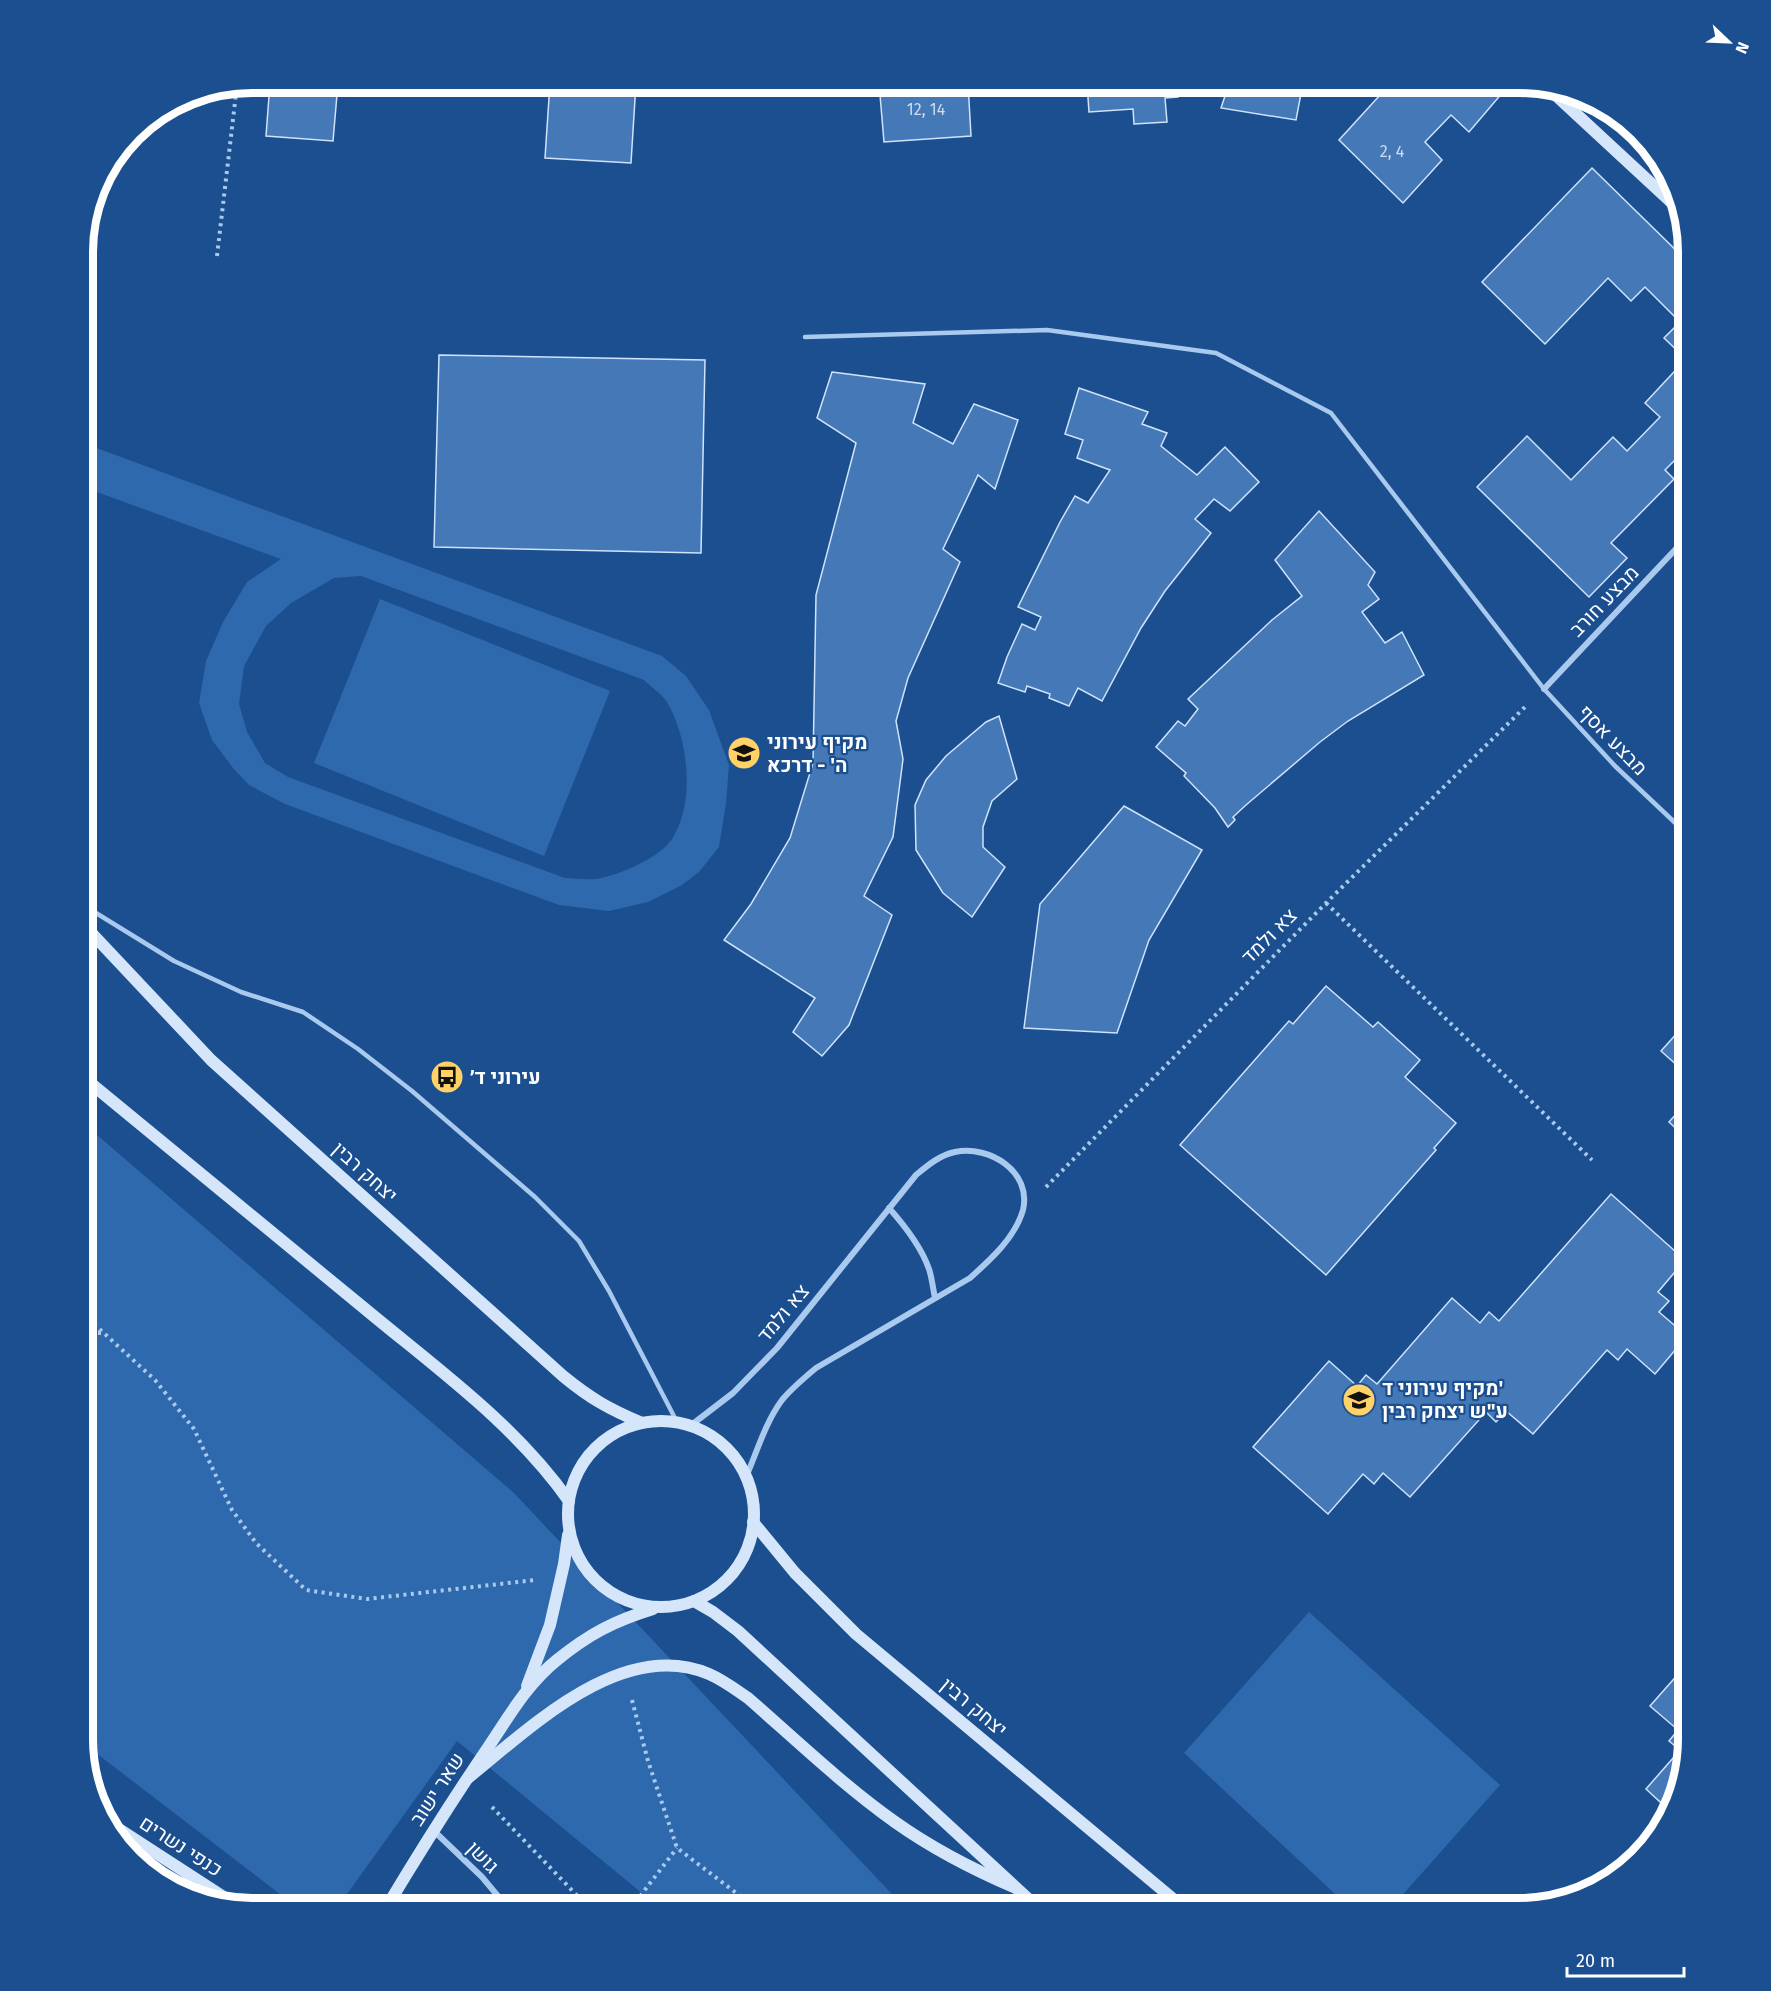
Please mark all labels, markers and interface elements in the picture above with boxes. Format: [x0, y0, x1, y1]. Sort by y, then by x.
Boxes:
north arrow [1699, 12, 1759, 72]
text: N [1732, 39, 1753, 56]
house number: 12, 14 [907, 100, 946, 119]
house number: 2, 4 [1380, 142, 1405, 161]
street label: מבצע חורב [1564, 561, 1644, 641]
street label: מבצע אסף [1574, 700, 1652, 780]
place label: מקיף עירוני ה' - דרכא [767, 730, 868, 777]
school or university icon: מקיף עירוני ה' - דרכא [726, 735, 762, 771]
street label: צא ולמד [1236, 903, 1302, 969]
bus stop icon: עירוני ד׳ [429, 1059, 465, 1095]
place label: עירוני ד׳ [470, 1065, 541, 1089]
street label: יצחק רבין [328, 1137, 402, 1207]
street label: צא ולמד [752, 1279, 814, 1347]
place label: מקיף עירוני ד' ע"ש יצחק רבין [1382, 1376, 1508, 1423]
school or university icon: מקיף עירוני ד' ע"ש יצחק רבין [1341, 1382, 1377, 1418]
street label: יצחק רבין [936, 1672, 1012, 1742]
street label: שאר ישוב [405, 1748, 469, 1830]
street label: כנפי נשרים [135, 1810, 227, 1882]
street label: גושן [462, 1836, 504, 1878]
scale bar [1567, 1940, 1684, 1978]
text: 20 m [1576, 1950, 1615, 1972]

